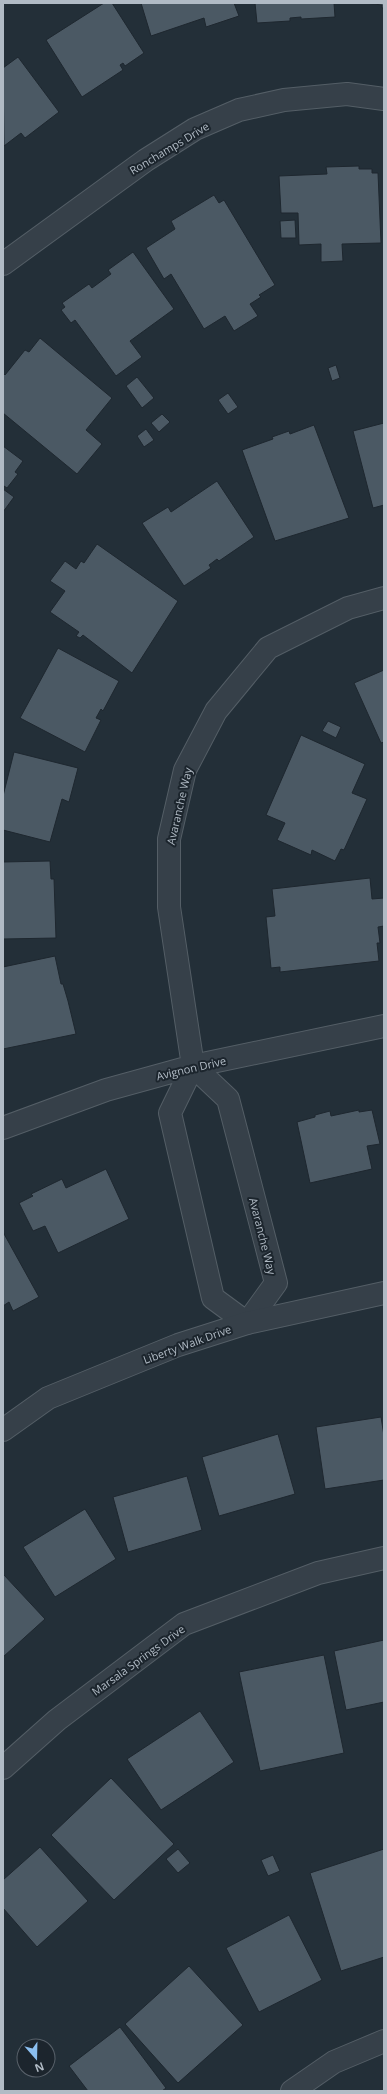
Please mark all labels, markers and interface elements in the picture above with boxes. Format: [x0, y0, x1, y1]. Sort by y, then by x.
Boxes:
street label: Ronchamps Drive [126, 118, 212, 178]
street label: Avaranche Way [163, 765, 195, 846]
street label: Avignon Drive [155, 1053, 227, 1083]
street label: Avaranche Way [246, 1196, 280, 1276]
street label: Liberty Walk Drive [141, 1321, 233, 1367]
street label: Marsala Springs Drive [89, 1621, 187, 1699]
north arrow [16, 2038, 56, 2078]
text: N [33, 2059, 46, 2076]

